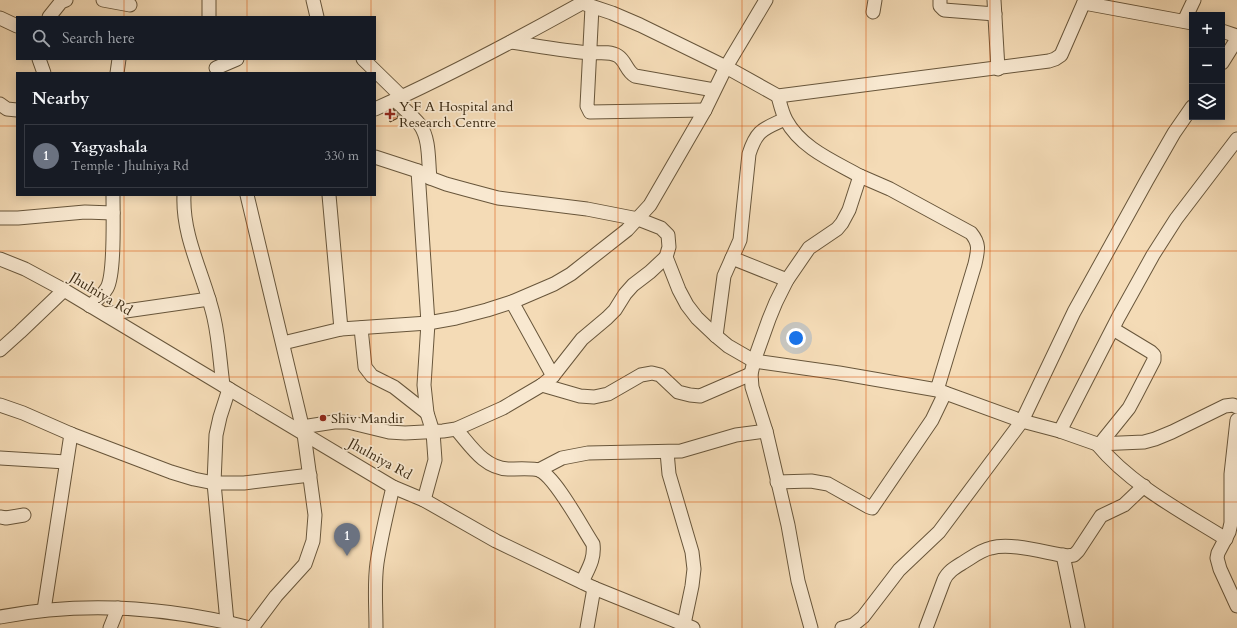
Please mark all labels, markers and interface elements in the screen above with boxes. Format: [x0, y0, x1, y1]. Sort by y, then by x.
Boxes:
map controls [1189, 12, 1225, 120]
button: + [1189, 12, 1225, 48]
search box [16, 16, 376, 60]
icon: search [30, 27, 52, 49]
text: Search here [62, 28, 135, 48]
button: − [1189, 48, 1225, 84]
button: layers [1189, 84, 1225, 120]
text: Nearby [32, 87, 89, 110]
place label: Y F A Hospital and Research Centre [399, 97, 514, 132]
marker: Y F A Hospital and Research Centre [384, 108, 396, 120]
text: Yagyashala [71, 137, 147, 157]
text: 1 [43, 147, 49, 165]
text: 330 m [325, 147, 359, 165]
text: Temple · Jhulniya Rd [71, 157, 189, 175]
street label: Jhulniya Rd [64, 267, 136, 320]
your location [786, 328, 806, 348]
place label: Shiv Mandir [331, 409, 405, 428]
marker: Shiv Mandir [318, 413, 328, 423]
street label: Jhulniya Rd [343, 433, 416, 485]
pin: 1 [334, 523, 360, 556]

